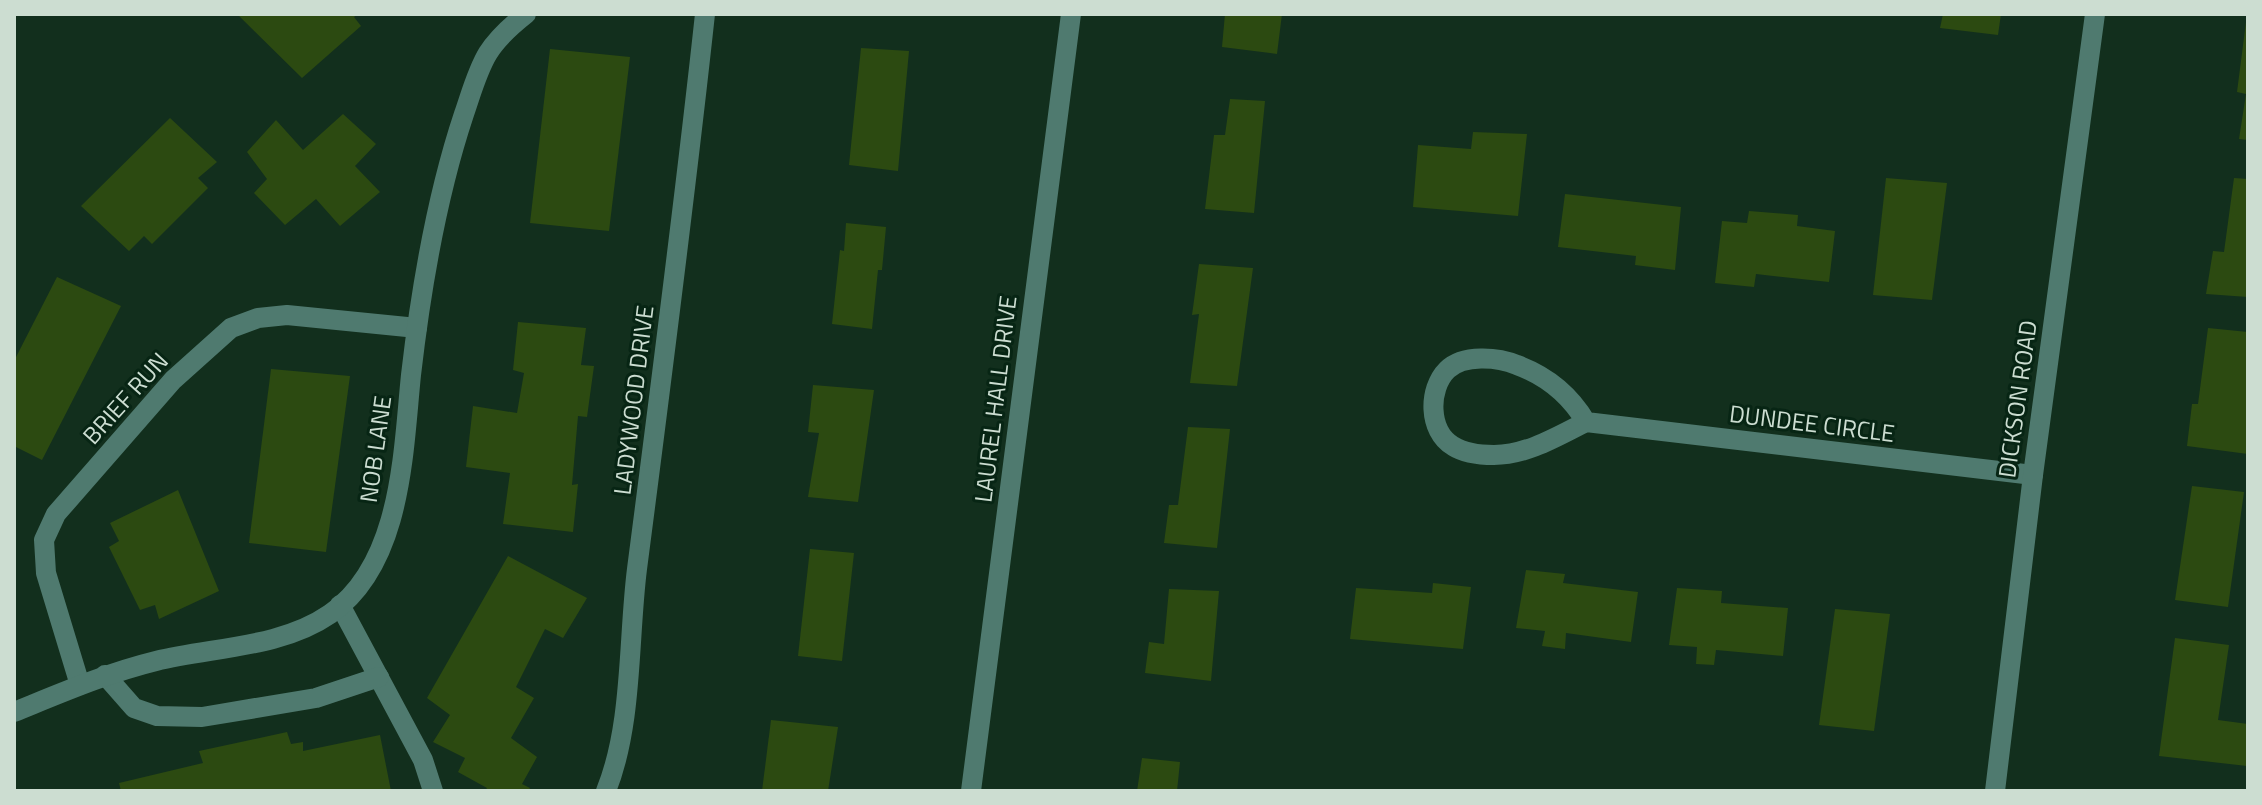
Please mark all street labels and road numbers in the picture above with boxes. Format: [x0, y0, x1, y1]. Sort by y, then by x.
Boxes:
street label: LAUREL HALL DRIVE [964, 294, 1026, 504]
street label: LADYWOOD DRIVE [604, 303, 662, 497]
street label: DICKSON ROAD [1988, 318, 2046, 480]
street label: BRIEF RUN [74, 344, 176, 452]
street label: NOB LANE [350, 393, 400, 505]
street label: DUNDEE CIRCLE [1727, 395, 1897, 451]

